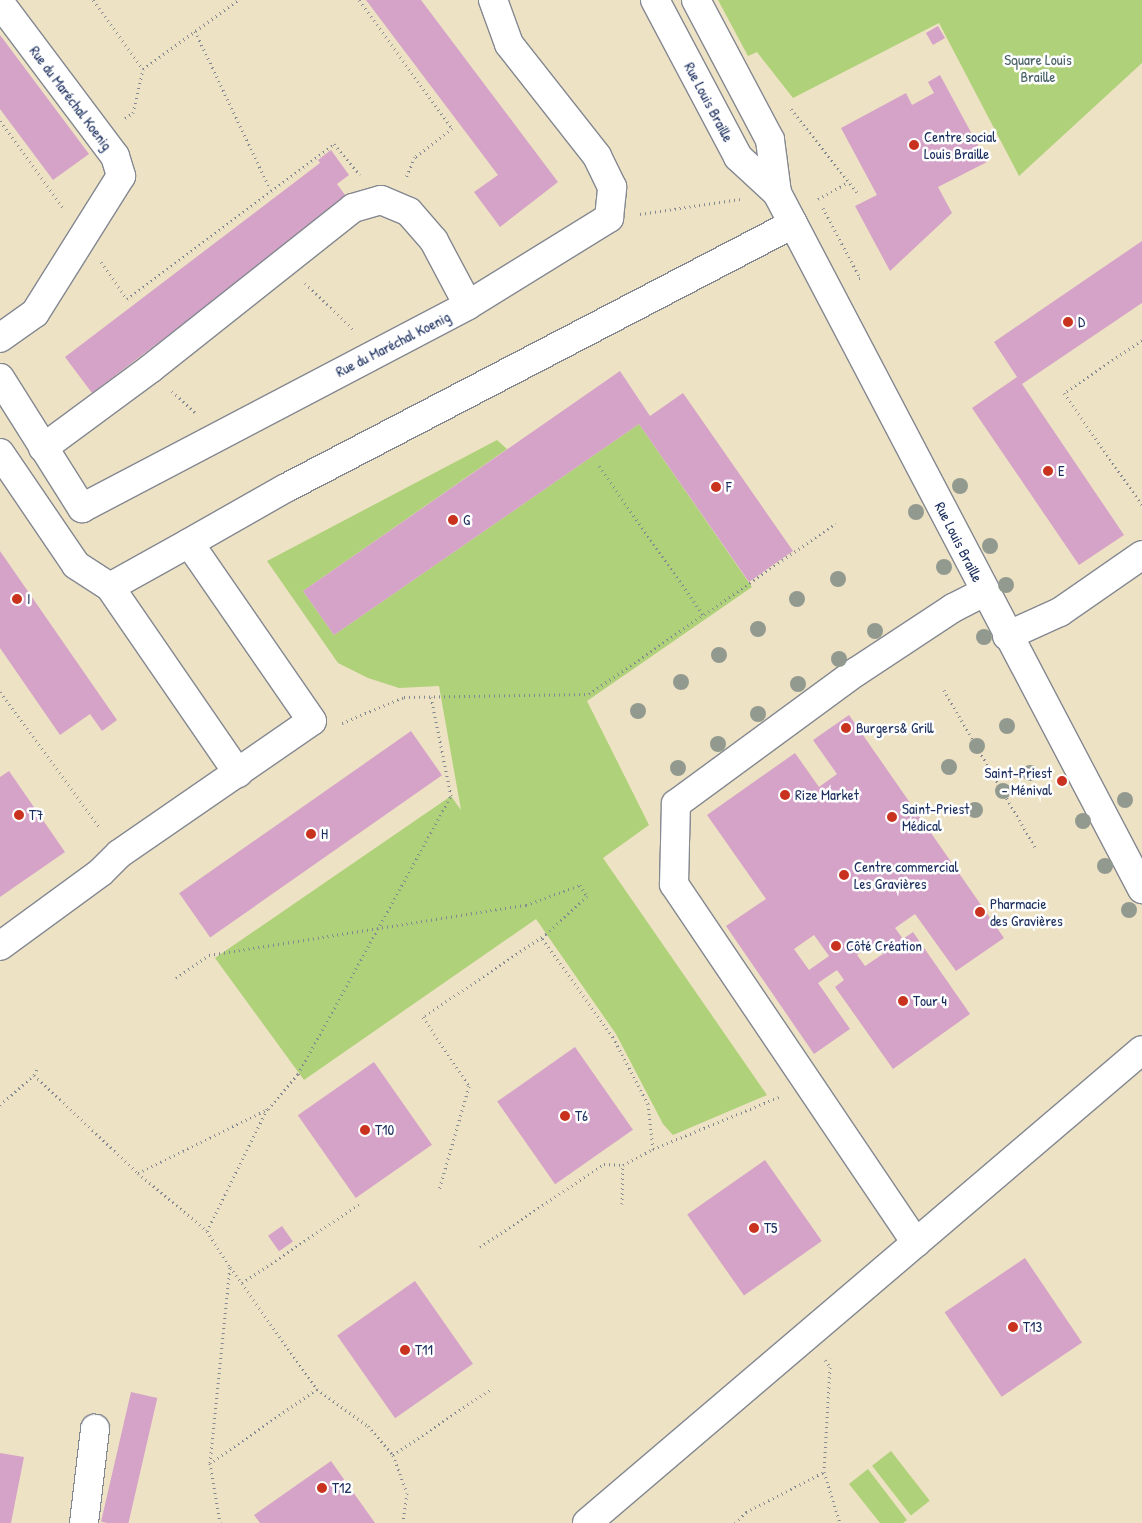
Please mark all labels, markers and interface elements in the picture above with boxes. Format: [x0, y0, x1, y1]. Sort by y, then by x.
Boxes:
street label: Rue du Maréchal Koenig [26, 42, 116, 154]
park label: Square Louis Braille [1004, 50, 1072, 85]
street label: Rue Louis Braille [681, 59, 737, 145]
place label: Centre social Louis Braille [924, 127, 996, 162]
marker: Centre social Louis Braille [908, 139, 920, 151]
street label: Rue du Maréchal Koenig [333, 307, 453, 381]
place label: D [1078, 313, 1085, 331]
marker: D [1062, 316, 1074, 328]
place label: E [1058, 462, 1065, 480]
marker: E [1042, 465, 1054, 477]
place label: F [726, 478, 732, 496]
marker: F [710, 481, 722, 493]
street label: Rue Louis Braille [931, 499, 987, 585]
place label: G [463, 511, 470, 529]
marker: G [447, 514, 459, 526]
place label: I [27, 590, 31, 608]
marker: I [11, 593, 23, 605]
place label: Burgers& Grill [856, 719, 934, 737]
marker: Burgers& Grill [840, 722, 852, 734]
place label: Saint-Priest - Ménival [985, 763, 1052, 798]
marker: Saint-Priest - Ménival [1056, 775, 1068, 787]
place label: Rize Market [795, 786, 859, 804]
marker: Rize Market [779, 789, 791, 801]
place label: Saint-Priest Médical [902, 799, 969, 834]
place label: T7 [29, 806, 43, 824]
marker: T7 [13, 809, 25, 821]
marker: Saint-Priest Médical [886, 811, 898, 823]
place label: H [321, 825, 328, 843]
marker: H [305, 828, 317, 840]
place label: Centre commercial Les Gravières [854, 857, 958, 892]
marker: Centre commercial Les Gravières [838, 869, 850, 881]
place label: Pharmacie des Gravières [990, 894, 1063, 929]
marker: Pharmacie des Gravières [974, 906, 986, 918]
place label: Côté Création [846, 937, 922, 955]
marker: Côté Création [830, 940, 842, 952]
place label: Tour 4 [913, 992, 947, 1010]
marker: Tour 4 [897, 995, 909, 1007]
place label: T6 [575, 1107, 588, 1125]
marker: T6 [559, 1110, 571, 1122]
place label: T10 [375, 1121, 394, 1139]
marker: T10 [359, 1124, 371, 1136]
place label: T5 [764, 1219, 777, 1237]
marker: T5 [748, 1222, 760, 1234]
place label: T13 [1023, 1318, 1042, 1336]
marker: T13 [1007, 1321, 1019, 1333]
place label: T11 [415, 1341, 433, 1359]
marker: T11 [399, 1344, 411, 1356]
place label: T12 [332, 1479, 351, 1497]
marker: T12 [316, 1482, 328, 1494]

